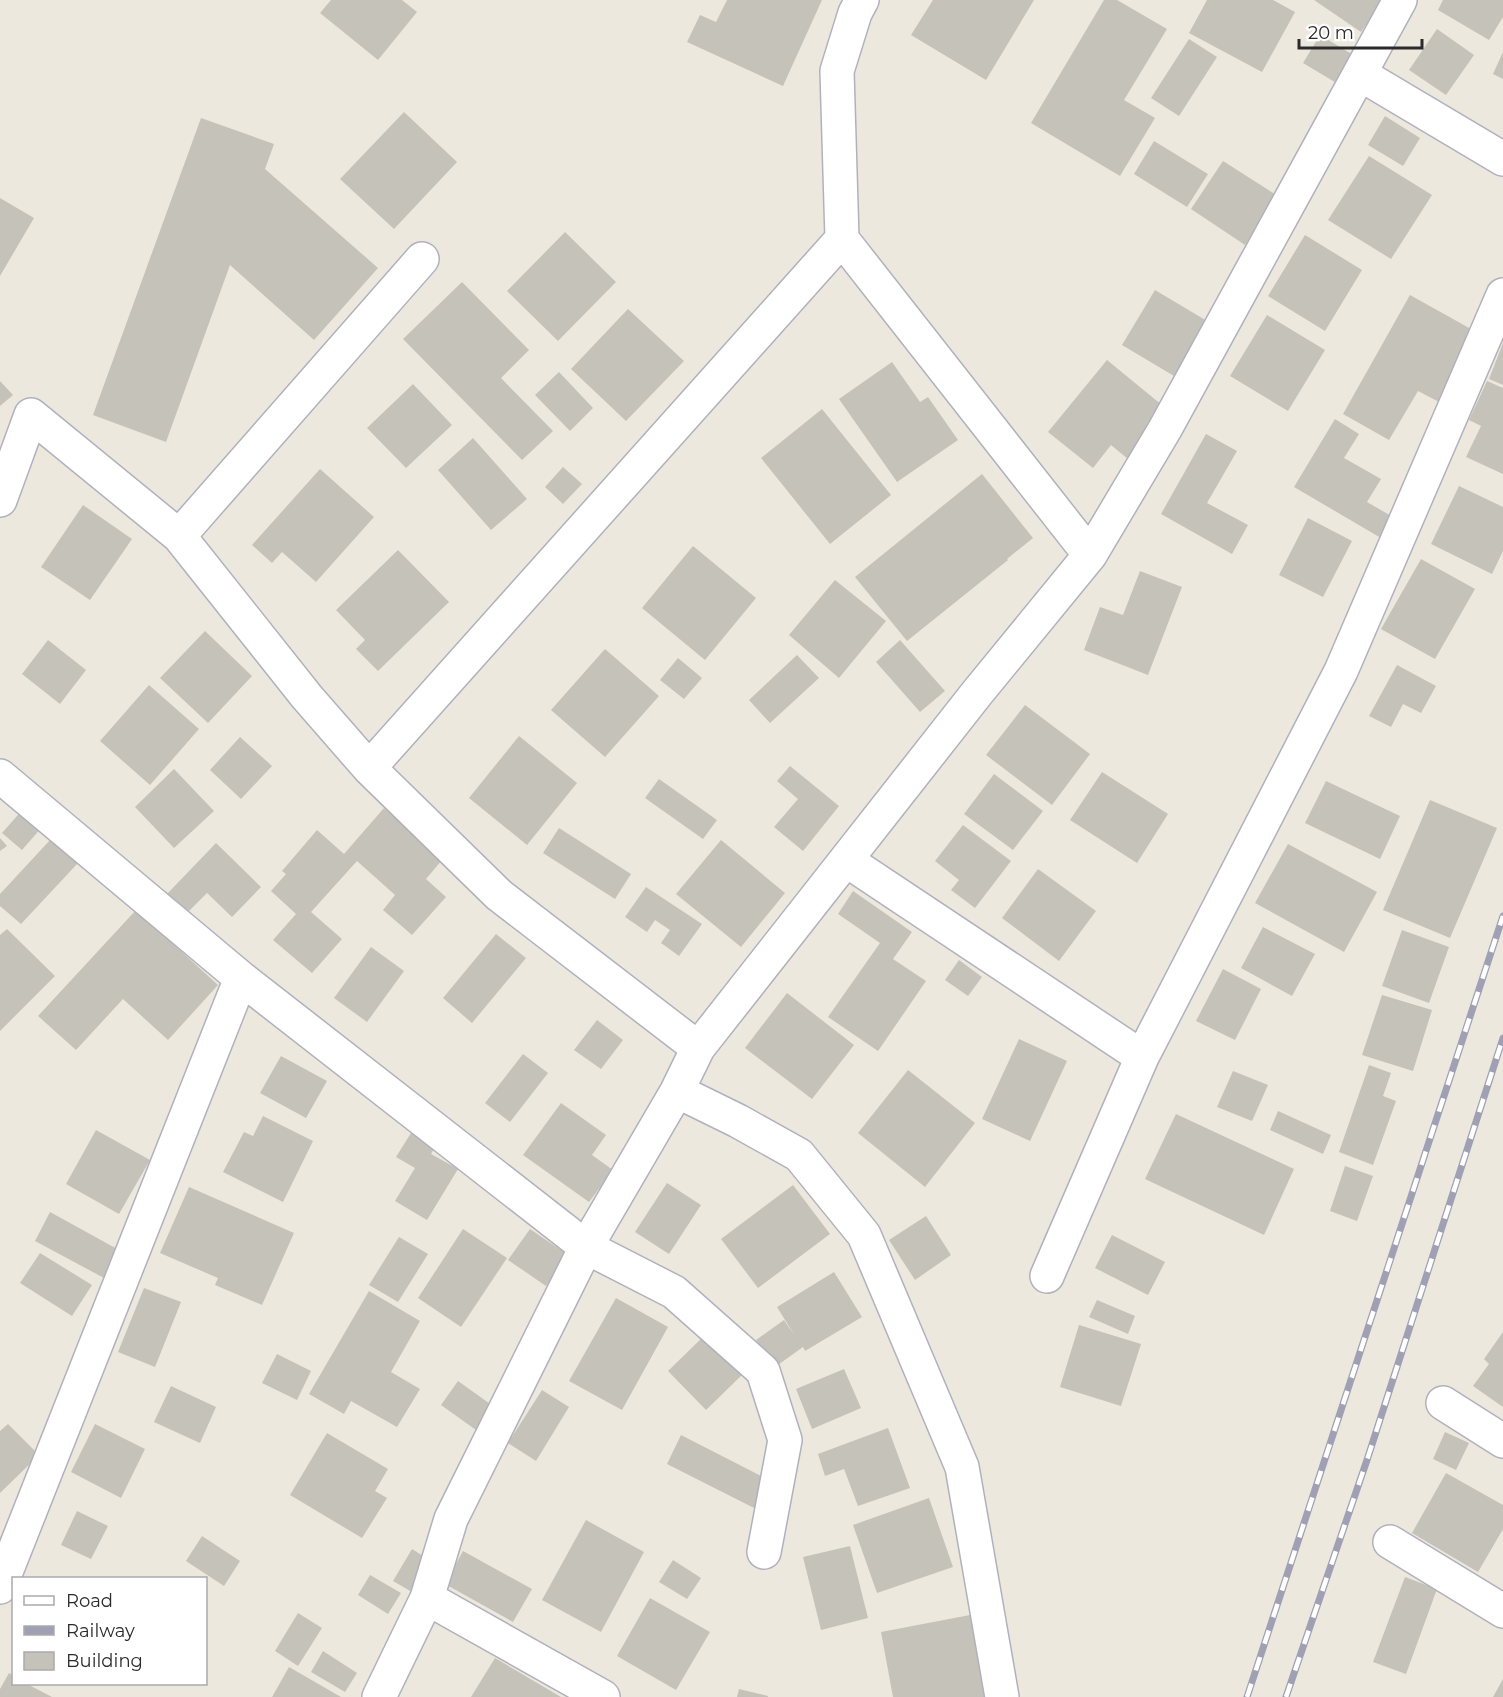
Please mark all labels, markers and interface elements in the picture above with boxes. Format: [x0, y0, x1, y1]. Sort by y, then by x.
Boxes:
scale bar [1299, 12, 1422, 50]
text: 20 m [1308, 22, 1354, 44]
legend [12, 1577, 207, 1685]
text: Road [66, 1590, 113, 1612]
text: Railway [66, 1620, 135, 1642]
text: Building [66, 1650, 143, 1672]

